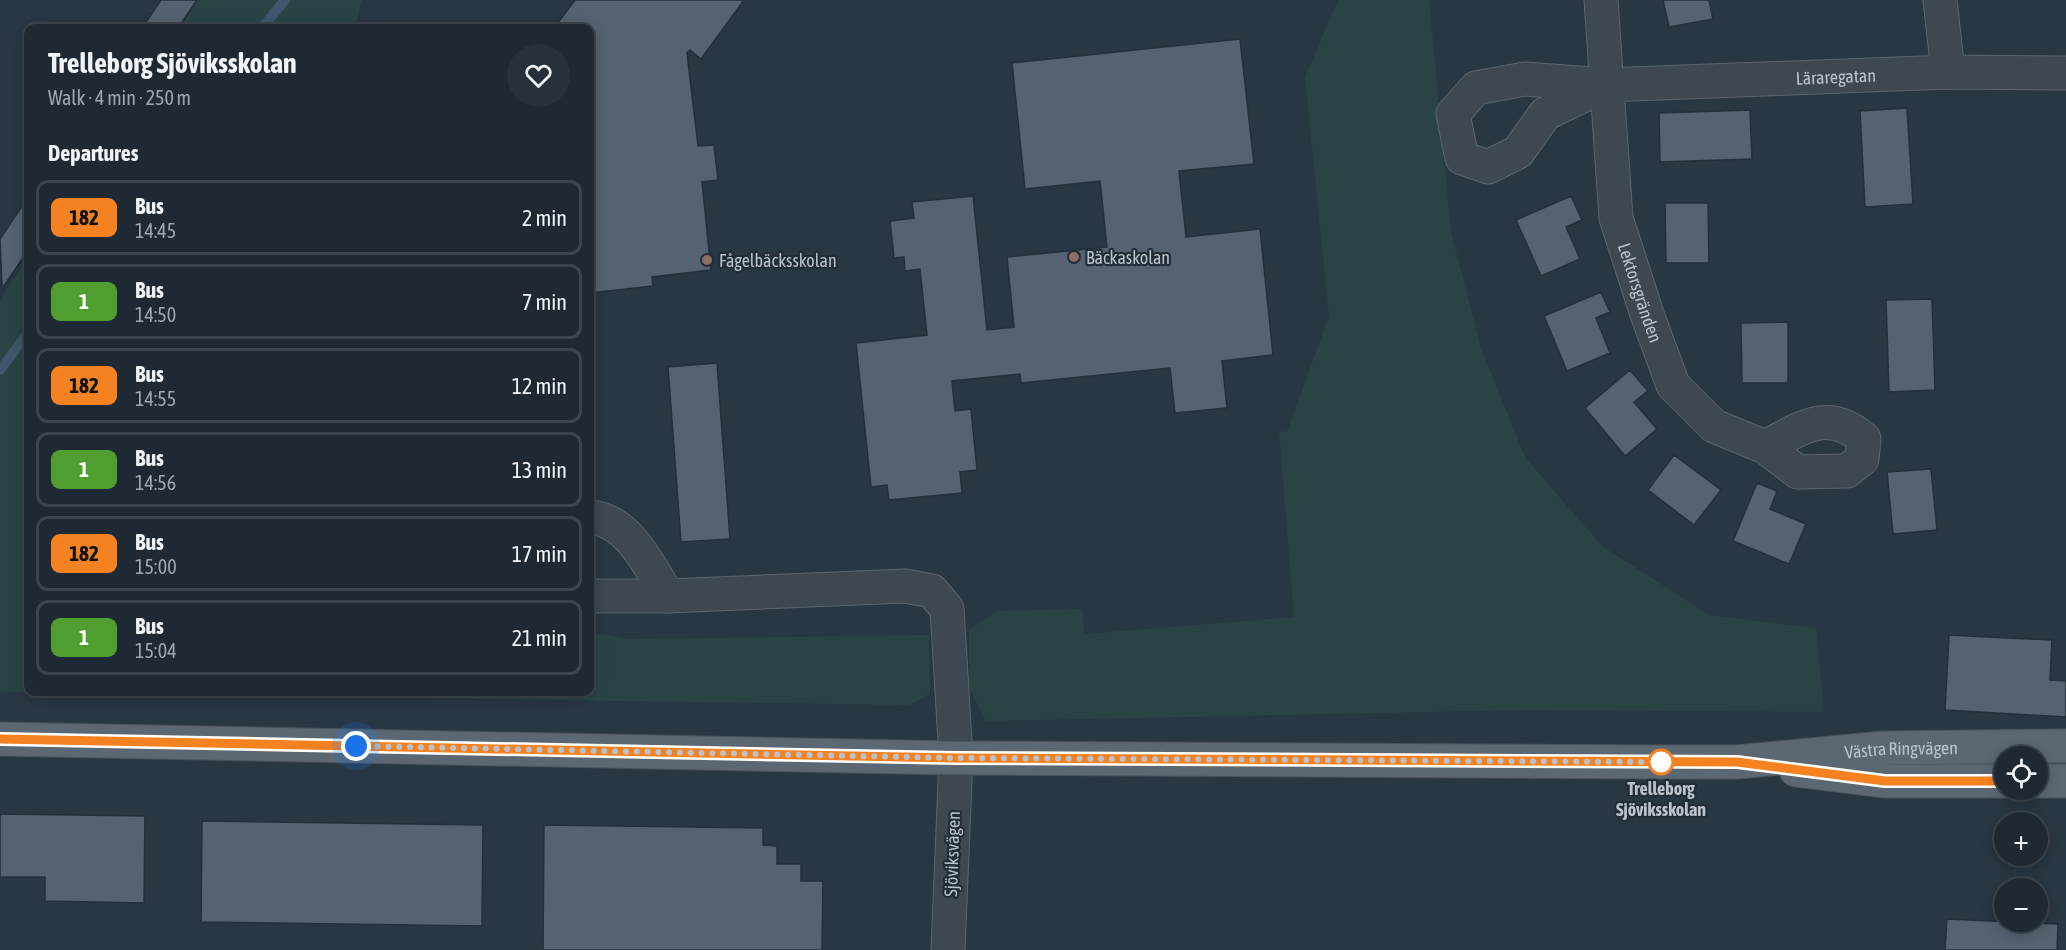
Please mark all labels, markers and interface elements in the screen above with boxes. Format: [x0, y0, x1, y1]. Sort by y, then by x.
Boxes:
button: heart [507, 44, 570, 107]
text: Trelleborg Sjöviksskolan [48, 47, 297, 79]
street label: Läraregatan [1795, 64, 1876, 88]
text: Walk · 4 min · 250 m [48, 86, 191, 109]
text: Departures [48, 140, 138, 166]
text: Bus [135, 193, 164, 219]
text: 182 [69, 205, 99, 229]
text: 2 min [522, 205, 567, 231]
text: 14:45 [135, 219, 176, 242]
street label: Lektorsgränden [1614, 240, 1667, 345]
place label: Bäckaskolan [1086, 247, 1170, 268]
place label: Fågelbäcksskolan [719, 250, 837, 271]
marker: Bäckaskolan [1067, 250, 1081, 264]
marker: Fågelbäcksskolan [700, 253, 714, 267]
text: Bus [135, 277, 164, 303]
text: 1 [79, 289, 89, 313]
text: 7 min [522, 289, 567, 315]
text: 14:50 [135, 303, 176, 326]
text: Bus [135, 361, 164, 387]
text: 182 [69, 373, 99, 397]
text: 12 min [512, 373, 567, 399]
text: 14:55 [135, 387, 176, 410]
text: Bus [135, 445, 164, 471]
text: 1 [79, 457, 89, 481]
text: 13 min [512, 457, 567, 483]
text: 14:56 [135, 471, 176, 494]
text: Bus [135, 529, 164, 555]
text: 182 [69, 541, 99, 565]
text: 17 min [512, 541, 567, 567]
text: 15:00 [135, 555, 177, 578]
text: Bus [135, 613, 164, 639]
text: 1 [79, 625, 89, 649]
text: 21 min [512, 625, 567, 651]
text: 15:04 [135, 639, 177, 662]
your location [341, 731, 371, 761]
street label: Västra Ringvägen [1844, 737, 1958, 762]
map controls [1994, 746, 2048, 932]
button: locate [1994, 746, 2048, 800]
marker: Trelleborg Sjöviksskolan [1648, 749, 1674, 775]
place label: Trelleborg Sjöviksskolan [1616, 778, 1706, 820]
street label: Sjöviksvägen [940, 811, 964, 897]
button: + [1994, 812, 2048, 866]
button: − [1994, 878, 2048, 932]

